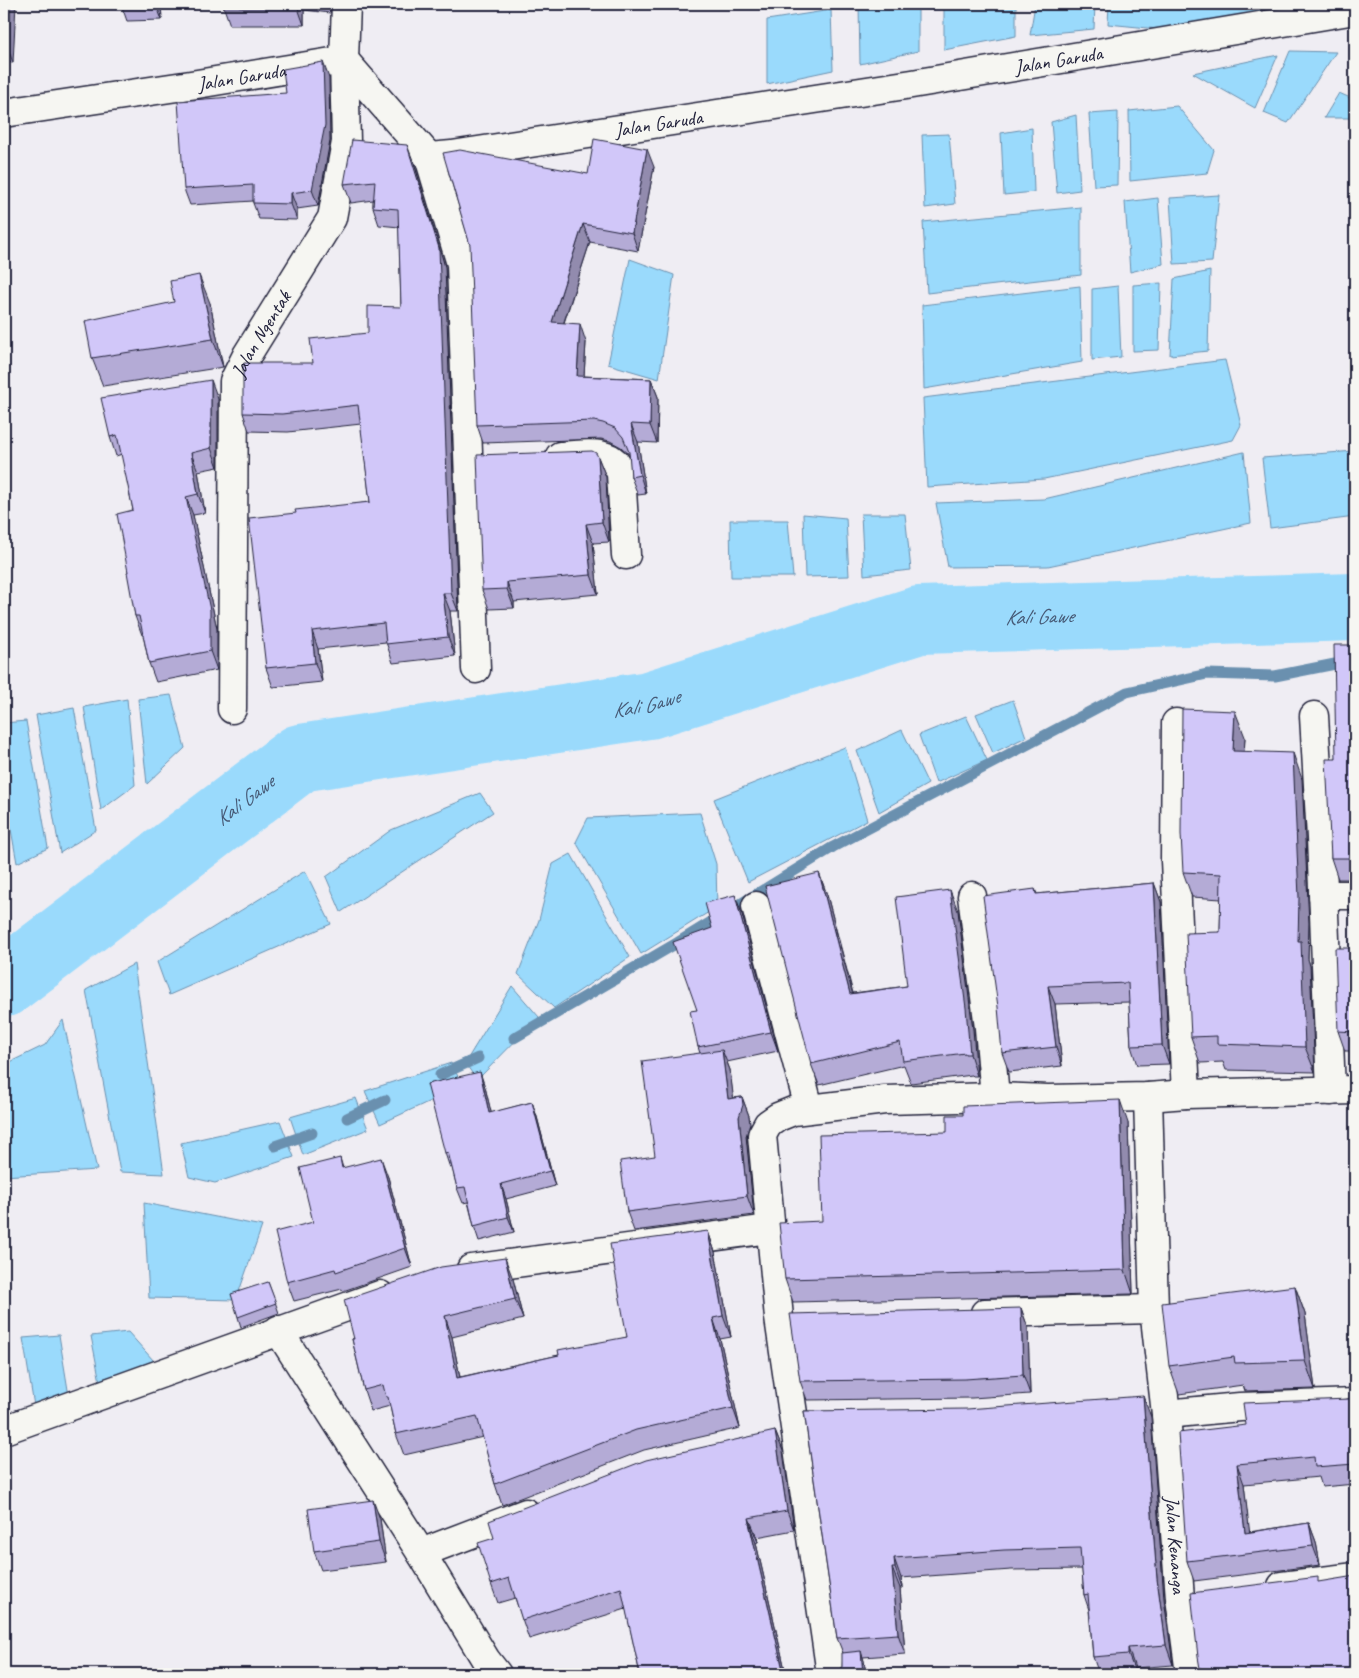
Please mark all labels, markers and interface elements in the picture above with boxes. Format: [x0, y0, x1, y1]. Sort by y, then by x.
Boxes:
street label: Jalan Garuda [1012, 40, 1106, 80]
street label: Jalan Garuda [195, 57, 289, 97]
street label: Jalan Garuda [612, 104, 706, 143]
street label: Jalan Ngentak [225, 285, 298, 383]
water label: Kali Gawe [1005, 602, 1077, 630]
water label: Kali Gawe [611, 682, 686, 723]
water label: Kali Gawe [209, 767, 282, 831]
street label: Jalan Kenanga [1159, 1494, 1192, 1596]

